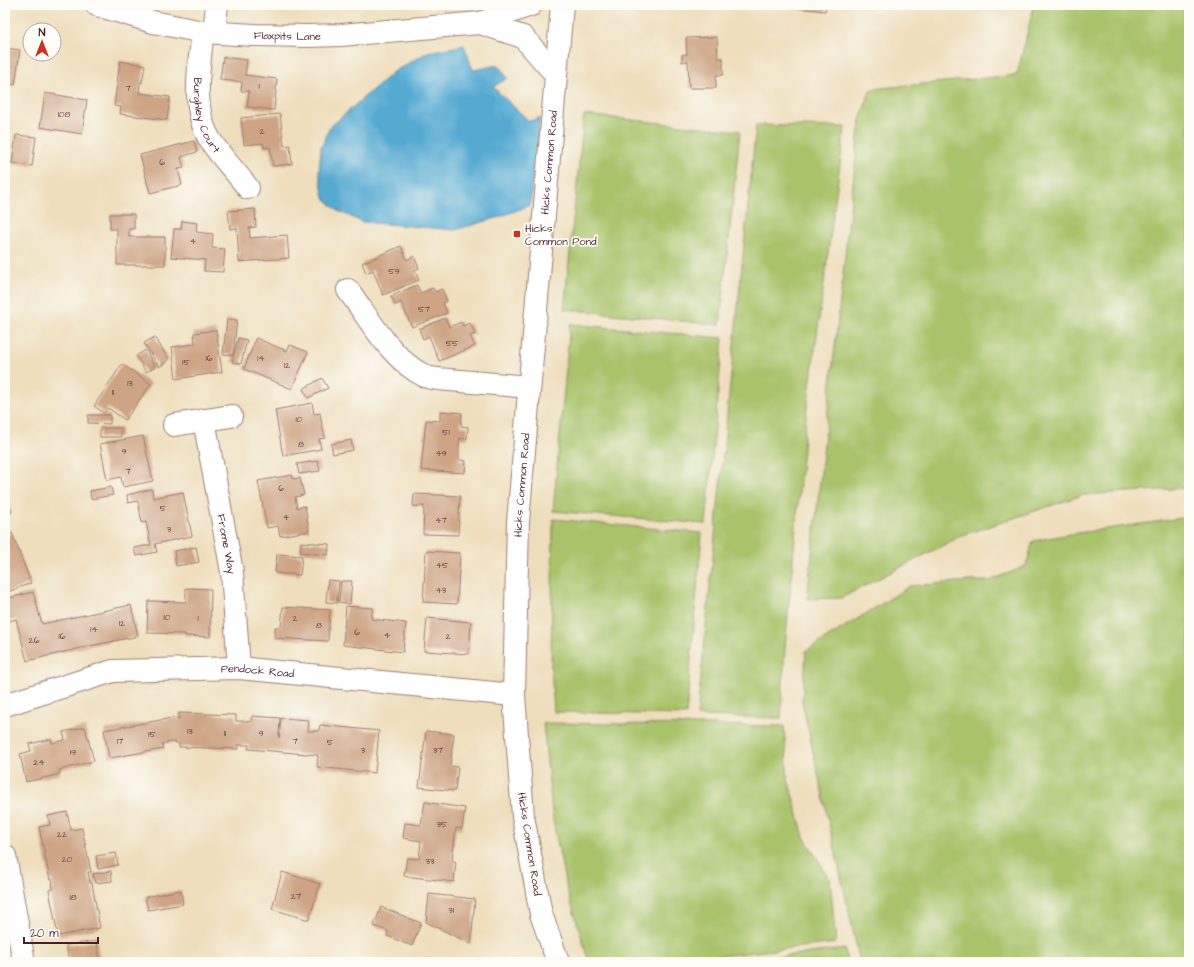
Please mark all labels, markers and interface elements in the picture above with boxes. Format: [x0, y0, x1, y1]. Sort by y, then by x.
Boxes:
north arrow [22, 22, 62, 62]
text: N [39, 25, 46, 40]
street label: Flaxpits Lane [254, 28, 321, 44]
street label: Burghley Court [189, 77, 224, 157]
house number: 1 [258, 80, 260, 93]
house number: 7 [125, 82, 131, 95]
house number: 108 [58, 108, 70, 121]
street label: Hicks Common Road [537, 109, 561, 215]
house number: 2 [259, 125, 265, 138]
house number: 6 [159, 156, 165, 169]
place label: Hicks Common Pond [525, 221, 597, 249]
marker: Hicks Common Pond [512, 229, 522, 239]
house number: 4 [190, 235, 196, 248]
house number: 59 [388, 265, 400, 278]
house number: 57 [418, 303, 430, 316]
house number: 55 [446, 337, 459, 350]
house number: 16 [206, 352, 213, 365]
house number: 14 [257, 352, 265, 365]
house number: 15 [182, 356, 190, 369]
house number: 12 [284, 359, 291, 372]
house number: 13 [127, 377, 133, 390]
house number: 11 [112, 386, 114, 399]
house number: 10 [296, 413, 303, 426]
house number: 51 [442, 426, 450, 439]
street label: Hicks Common Road [511, 432, 534, 537]
house number: 8 [298, 438, 304, 451]
house number: 9 [121, 445, 127, 458]
house number: 49 [435, 447, 447, 460]
house number: 7 [125, 465, 131, 478]
house number: 6 [278, 482, 284, 495]
house number: 5 [160, 502, 167, 515]
house number: 4 [283, 511, 289, 524]
street label: Frome Way [213, 513, 239, 575]
house number: 47 [435, 514, 447, 527]
house number: 3 [167, 523, 172, 536]
house number: 45 [436, 559, 449, 572]
house number: 43 [436, 584, 447, 597]
house number: 10 [164, 611, 171, 624]
house number: 1 [197, 612, 199, 625]
house number: 2 [292, 612, 298, 625]
house number: 12 [119, 617, 126, 630]
house number: 8 [316, 619, 322, 632]
house number: 14 [90, 623, 98, 636]
house number: 6 [354, 626, 360, 639]
house number: 4 [384, 629, 390, 642]
house number: 16 [59, 630, 66, 643]
house number: 2 [445, 630, 451, 643]
house number: 26 [29, 634, 40, 647]
street label: Pendock Road [221, 661, 295, 681]
house number: 13 [187, 725, 193, 738]
house number: 11 [224, 727, 226, 740]
house number: 9 [258, 727, 264, 740]
house number: 15 [148, 728, 156, 741]
house number: 17 [117, 735, 124, 748]
house number: 7 [292, 735, 298, 748]
house number: 5 [327, 736, 334, 749]
house number: 3 [361, 744, 366, 757]
house number: 37 [433, 744, 444, 757]
house number: 19 [70, 746, 76, 759]
house number: 24 [33, 756, 45, 769]
street label: Hicks Common Road [514, 791, 545, 897]
house number: 35 [437, 818, 448, 831]
house number: 22 [57, 828, 68, 841]
house number: 20 [62, 853, 73, 866]
house number: 33 [425, 855, 435, 868]
house number: 27 [291, 890, 302, 903]
house number: 18 [70, 891, 77, 904]
house number: 31 [448, 904, 454, 917]
scale bar [24, 919, 98, 945]
text: 20 m [30, 925, 59, 942]

